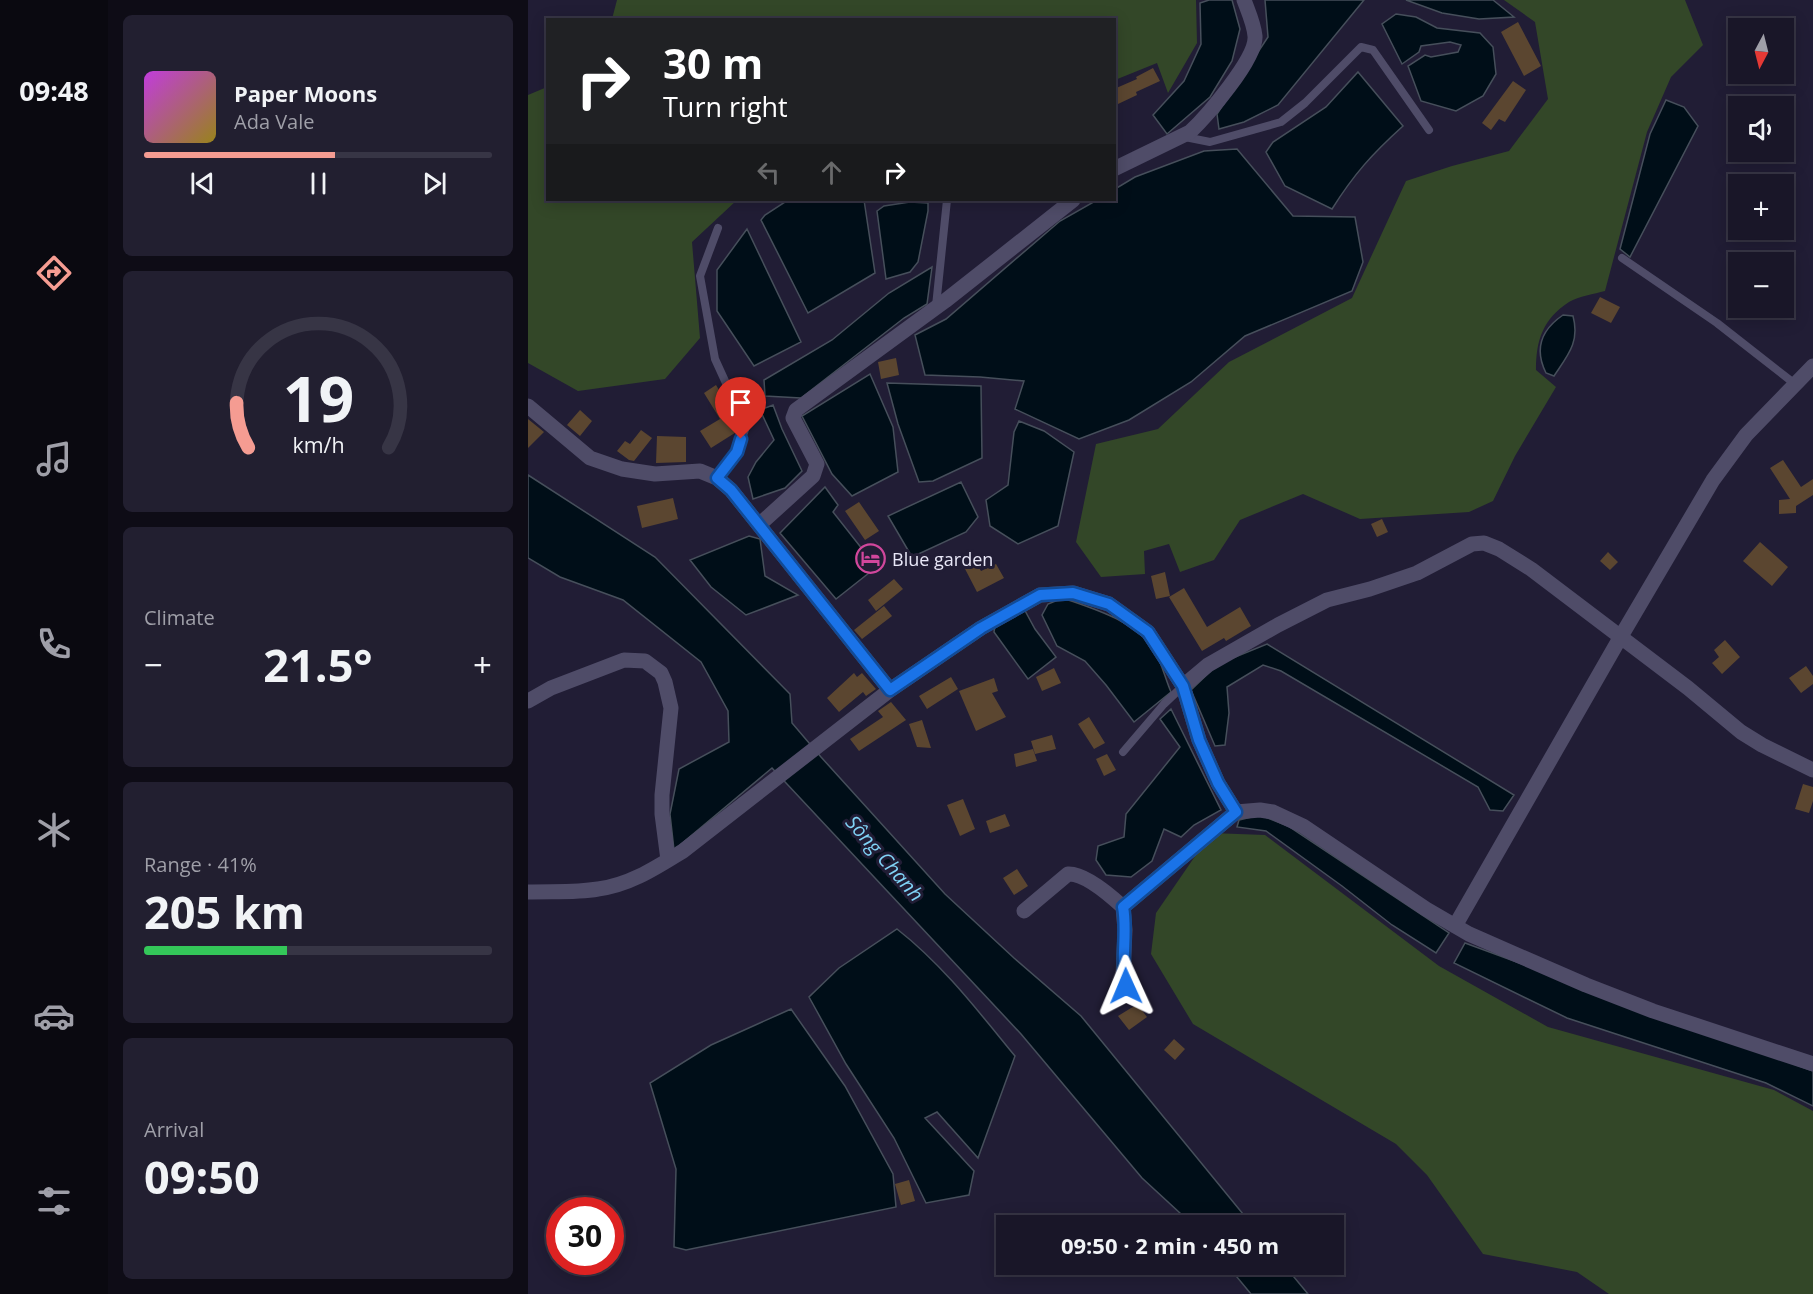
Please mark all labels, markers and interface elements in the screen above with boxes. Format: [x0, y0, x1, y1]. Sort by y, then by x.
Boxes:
north arrow [1728, 18, 1794, 84]
map controls [1728, 18, 1794, 318]
text: 30 m [663, 34, 763, 91]
icon: right [564, 42, 642, 120]
text: 09:48 [19, 72, 89, 109]
text: Paper Moons [234, 78, 377, 108]
text: Turn right [663, 88, 788, 125]
button: sound [1728, 96, 1794, 162]
text: Ada Vale [234, 108, 315, 135]
icon: left [752, 156, 785, 189]
icon: ahead [815, 156, 848, 189]
icon: right [878, 156, 911, 189]
icon: previous [186, 167, 219, 200]
icon: pause [302, 167, 335, 200]
icon: next [418, 167, 451, 200]
button: + [1728, 174, 1794, 240]
icon: directions [33, 252, 75, 294]
button: − [1728, 252, 1794, 318]
text: 19 [282, 355, 354, 440]
pin [715, 377, 766, 439]
icon: arrive [724, 386, 757, 419]
text: km/h [292, 431, 344, 460]
icon: music [33, 438, 75, 480]
hotel icon: Blue garden [855, 543, 887, 575]
place label: Blue garden [892, 547, 993, 571]
text: Climate [144, 604, 215, 631]
icon: phone [33, 623, 75, 665]
text: 21.5° [263, 634, 373, 695]
text: − [144, 642, 163, 687]
text: + [473, 642, 492, 687]
icon: climate [33, 809, 75, 851]
water label: Sông Chanh [840, 809, 930, 907]
text: Range · 41% [144, 851, 257, 878]
text: 205 km [144, 881, 305, 942]
position arrow [1094, 954, 1158, 1018]
icon: car [33, 995, 75, 1037]
text: Arrival [144, 1116, 204, 1143]
text: 09:50 [144, 1146, 260, 1207]
icon: filters [33, 1180, 75, 1222]
speed limit sign: 30 [546, 1197, 624, 1275]
text: 09:50 · 2 min · 450 m [1061, 1230, 1279, 1260]

